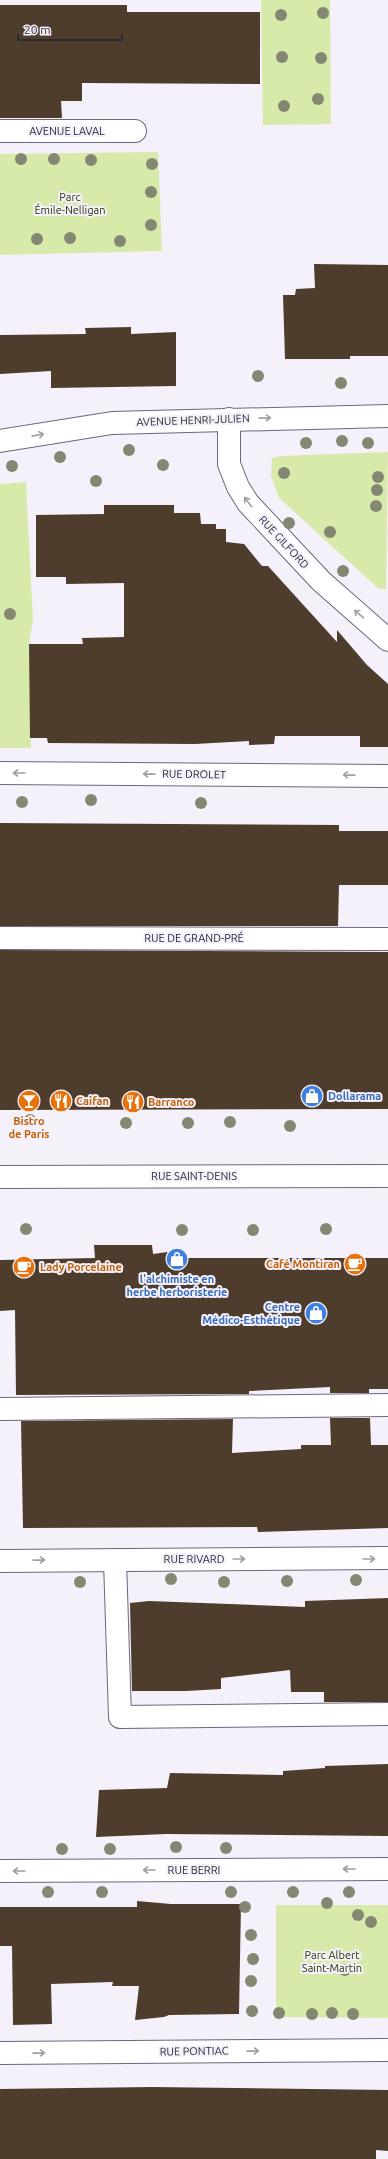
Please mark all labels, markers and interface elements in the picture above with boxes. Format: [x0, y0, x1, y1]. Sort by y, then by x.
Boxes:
scale bar [18, 16, 122, 42]
text: 20 m [24, 23, 51, 36]
street label: AVENUE LAVAL [29, 125, 105, 137]
park label: Parc Émile-Nelligan [34, 191, 106, 216]
street label: AVENUE HENRI-JULIEN [136, 412, 250, 428]
one-way arrow [258, 414, 271, 422]
one-way arrow [32, 430, 45, 438]
one-way arrow [244, 497, 252, 508]
street label: RUE GILFORD [257, 513, 312, 571]
one-way arrow [354, 609, 365, 618]
street label: RUE DROLET [162, 767, 226, 781]
one-way arrow [13, 769, 26, 777]
one-way arrow [143, 770, 156, 777]
one-way arrow [343, 772, 356, 779]
street label: RUE DE GRAND-PRÉ [144, 931, 244, 944]
shop icon: Dollarama [299, 1083, 325, 1109]
bar icon: Bistro de Paris [16, 1088, 42, 1114]
restaurant icon: Caifan [48, 1088, 74, 1114]
restaurant icon: Barranco [120, 1089, 146, 1115]
place label: Dollarama [328, 1090, 381, 1102]
place label: Caifan [76, 1095, 109, 1107]
place label: Barranco [148, 1096, 195, 1108]
place label: Bistro de Paris [8, 1115, 50, 1140]
street label: RUE SAINT-DENIS [151, 1170, 237, 1182]
shop icon: l'alchimiste en herbe herboristerie [164, 1246, 190, 1272]
cafe icon: Café Montiran [342, 1251, 368, 1277]
cafe icon: Lady Porcelaine [11, 1254, 37, 1280]
place label: Café Montiran [266, 1258, 340, 1270]
place label: Lady Porcelaine [40, 1261, 122, 1273]
place label: l'alchimiste en herbe herboristerie [127, 1273, 227, 1298]
shop icon: Centre Médico-Esthétique [303, 1300, 329, 1326]
place label: Centre Médico-Esthétique [202, 1301, 300, 1326]
street label: RUE RIVARD [164, 1553, 225, 1565]
one-way arrow [232, 1555, 245, 1563]
one-way arrow [362, 1555, 375, 1563]
one-way arrow [32, 1557, 45, 1564]
street label: RUE BERRI [168, 1864, 220, 1876]
one-way arrow [343, 1865, 356, 1873]
one-way arrow [143, 1866, 156, 1874]
one-way arrow [13, 1867, 26, 1875]
park label: Parc Albert Saint-Martin [302, 1949, 362, 1974]
street label: RUE PONTIAC [160, 2044, 229, 2058]
one-way arrow [246, 2047, 259, 2055]
one-way arrow [32, 2049, 45, 2057]

